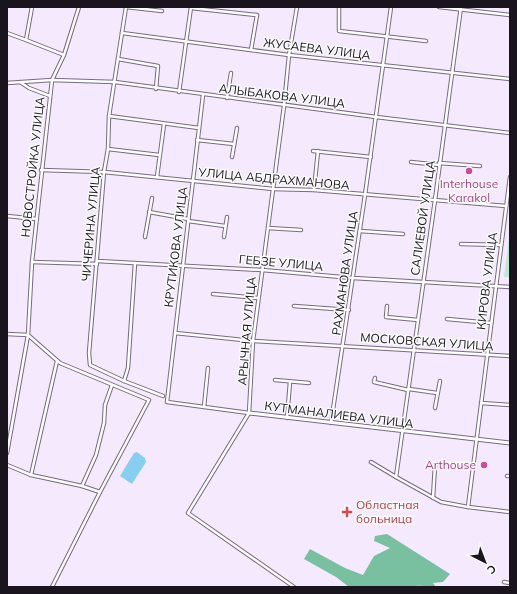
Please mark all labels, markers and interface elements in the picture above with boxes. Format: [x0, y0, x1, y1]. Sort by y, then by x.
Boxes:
street label: ЖУСАЕВА УЛИЦА [263, 34, 372, 63]
street label: АЛЫБАКОВА УЛИЦА [218, 80, 346, 111]
street label: НОВОСТРОЙКА УЛИЦА [18, 96, 47, 238]
street label: САЛИЕВОЙ УЛИЦА [407, 159, 438, 276]
street label: УЛИЦА АБДРАХМАНОВА [197, 164, 351, 193]
street label: ЧИЧЕРИНА УЛИЦА [78, 166, 103, 282]
marker: Interhouse Karakol [464, 166, 474, 176]
place label: Interhouse Karakol [440, 176, 498, 205]
street label: КРУТИКОВА УЛИЦА [161, 186, 190, 308]
street label: РАХМАНОВА УЛИЦА [328, 210, 361, 336]
street label: КИРОВА УЛИЦА [473, 231, 500, 331]
street label: ГЕБЗЕ УЛИЦА [238, 251, 324, 274]
street label: АРЫЧНАЯ УЛИЦА [234, 276, 259, 386]
street label: МОСКОВСКАЯ УЛИЦА [360, 329, 494, 354]
street label: КУТМАНАЛИЕВА УЛИЦА [264, 398, 415, 431]
place label: Arthouse [425, 457, 476, 472]
marker: Arthouse [479, 460, 489, 470]
place label: Областная больница [356, 497, 419, 526]
marker: Областная больница [341, 506, 353, 518]
north arrow [465, 542, 505, 582]
text: С [484, 562, 499, 577]

